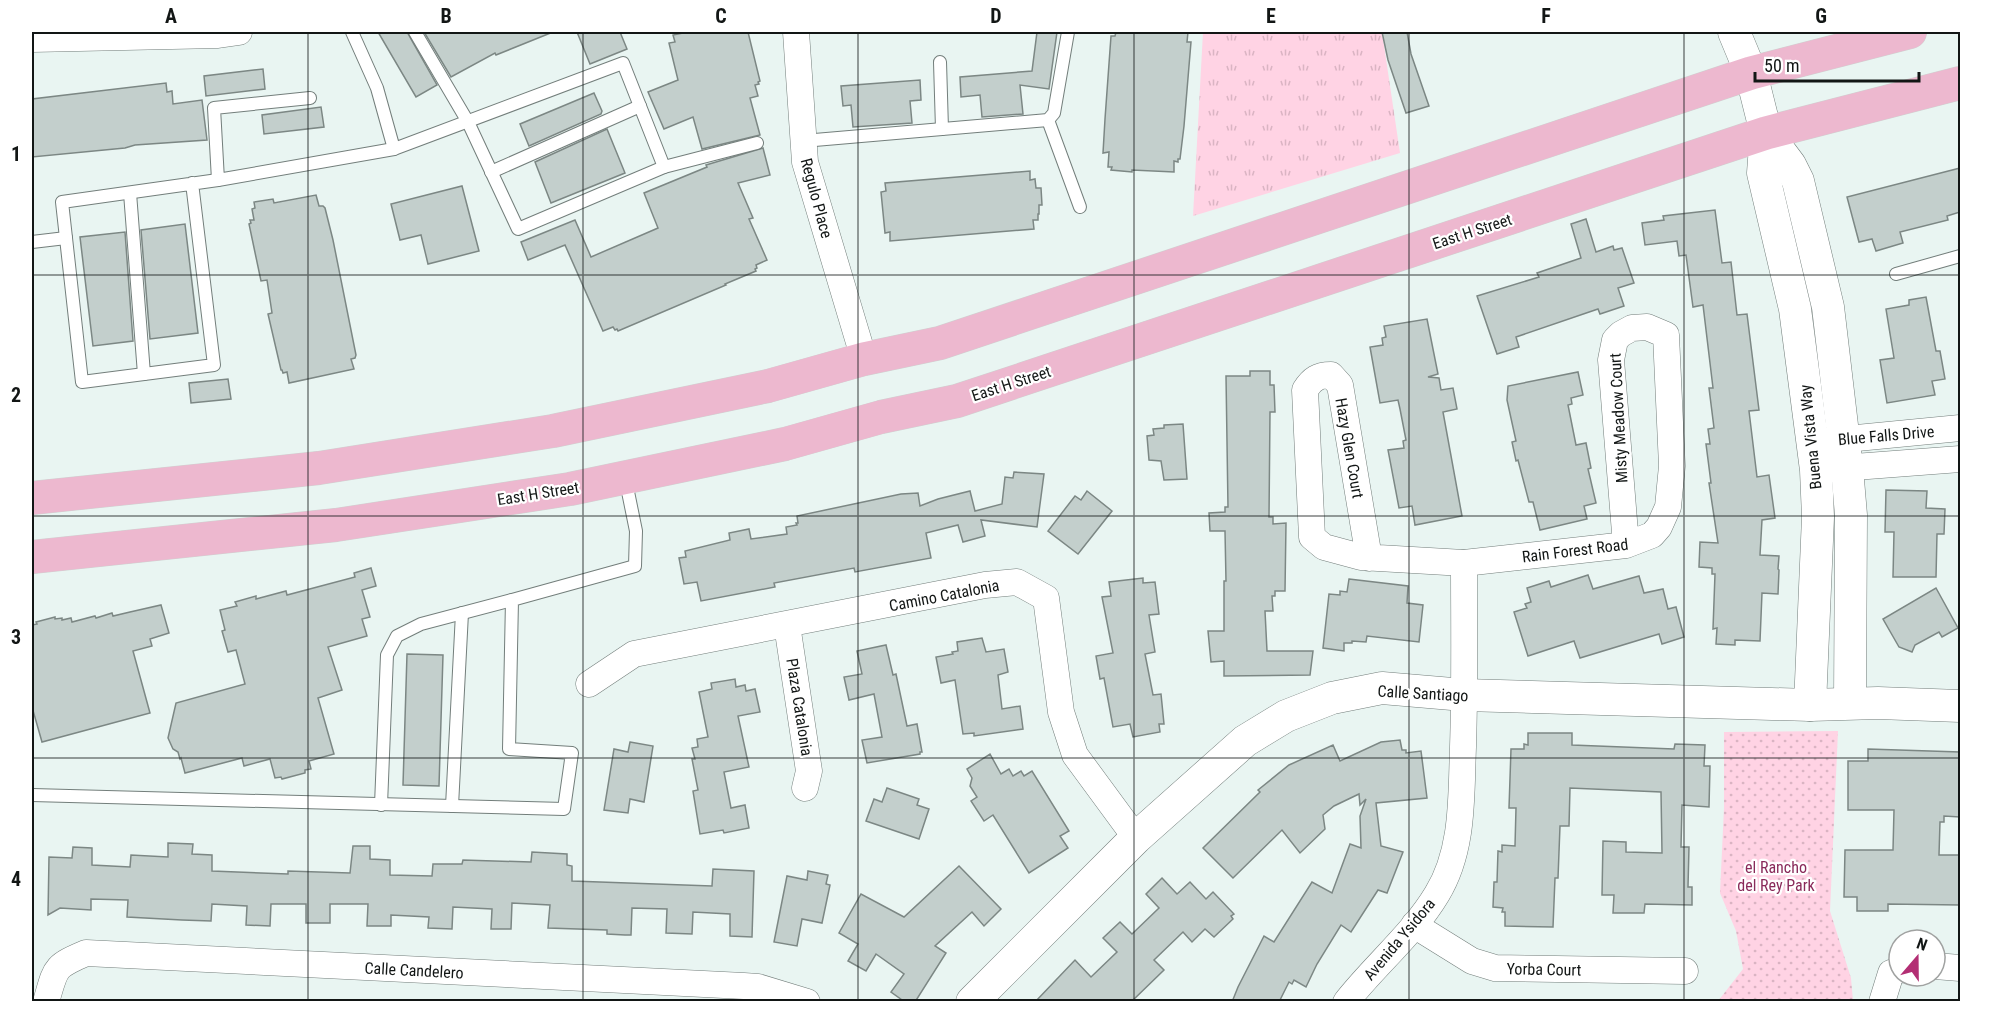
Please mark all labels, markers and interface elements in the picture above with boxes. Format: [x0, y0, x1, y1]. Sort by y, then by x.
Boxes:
text: A [165, 4, 177, 28]
text: B [440, 4, 452, 28]
text: C [715, 4, 727, 28]
text: D [990, 4, 1002, 28]
text: E [1266, 4, 1276, 28]
text: F [1541, 4, 1551, 28]
text: G [1815, 4, 1827, 28]
scale bar [1755, 45, 1918, 83]
text: 50 m [1764, 55, 1799, 76]
text: 1 [11, 142, 21, 166]
street label: Regulo Place [797, 156, 836, 240]
street label: East H Street [1430, 210, 1515, 253]
street label: Misty Meadow Court [1606, 352, 1631, 484]
street label: East H Street [969, 362, 1054, 405]
text: 2 [11, 383, 21, 407]
street label: Buena Vista Way [1796, 383, 1825, 490]
street label: Hazy Glen Court [1331, 396, 1368, 500]
street label: Blue Falls Drive [1837, 422, 1935, 449]
street label: East H Street [496, 478, 581, 509]
street label: Rain Forest Road [1521, 535, 1629, 566]
street label: Camino Catalonia [887, 575, 1001, 615]
text: 3 [11, 625, 21, 649]
street label: Plaza Catalonia [782, 657, 817, 757]
street label: Calle Santiago [1377, 682, 1469, 705]
park label: el Rancho del Rey Park [1737, 858, 1816, 895]
text: 4 [11, 867, 21, 891]
street label: Avenida Ysidora [1360, 895, 1439, 984]
north arrow [1887, 928, 1947, 988]
text: N [1914, 934, 1930, 955]
street label: Calle Candelero [364, 958, 464, 983]
street label: Yorba Court [1506, 959, 1582, 980]

